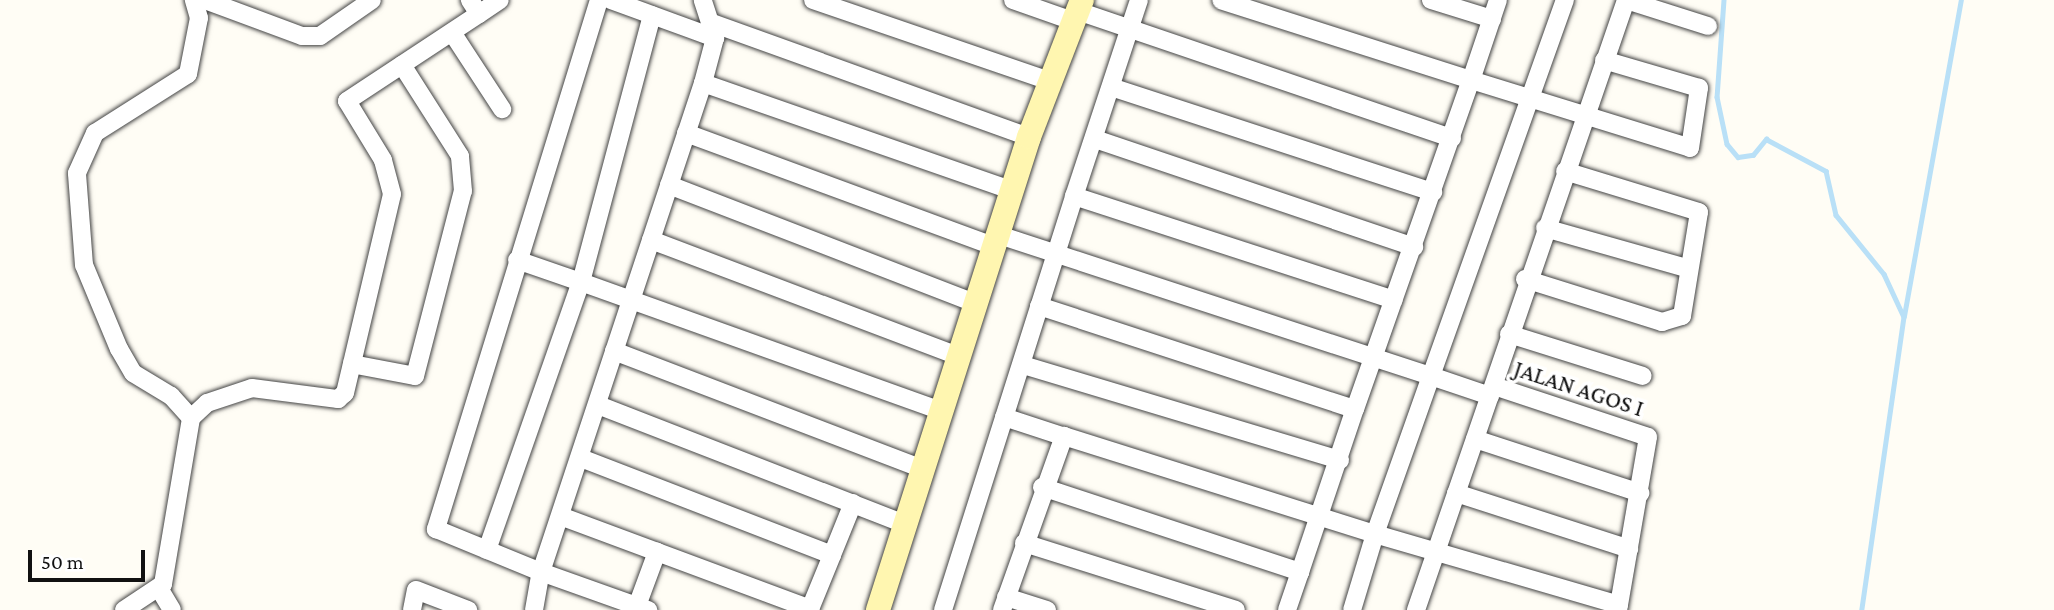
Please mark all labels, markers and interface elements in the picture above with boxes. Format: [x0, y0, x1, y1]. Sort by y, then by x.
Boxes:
street label: JALAN AGOS I [1511, 354, 1647, 422]
scale bar [32, 536, 149, 580]
text: 50 m [41, 550, 84, 574]

